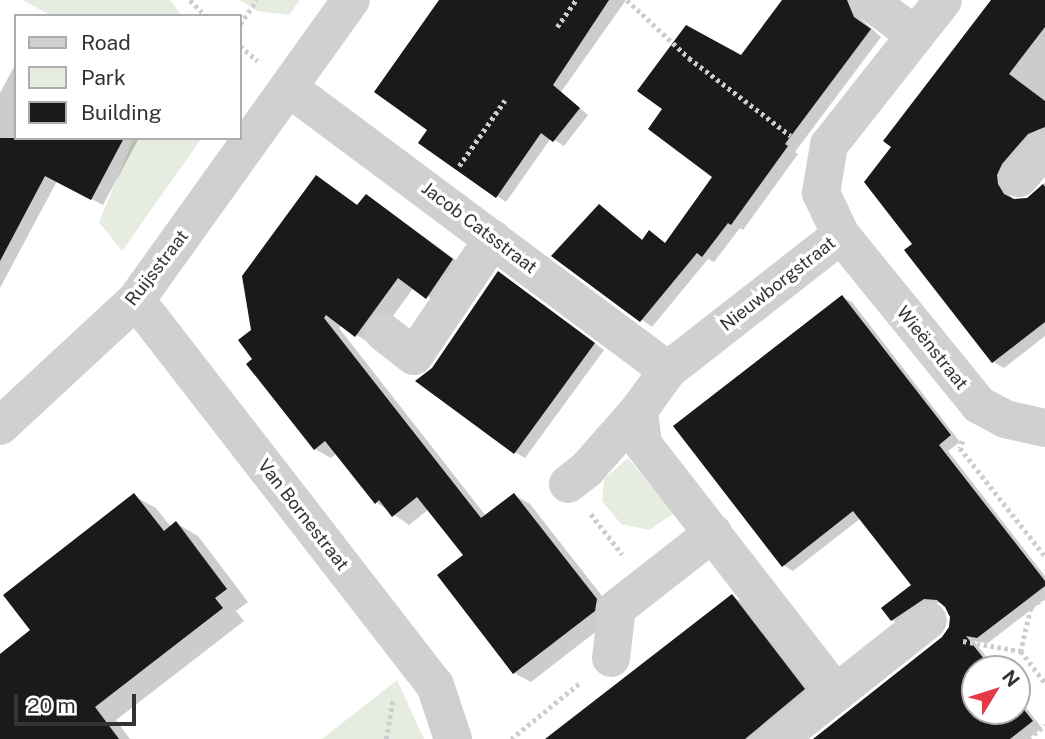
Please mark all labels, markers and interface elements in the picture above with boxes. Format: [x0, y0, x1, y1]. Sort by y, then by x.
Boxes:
legend [14, 14, 242, 140]
text: Road [81, 30, 131, 55]
text: Park [81, 65, 126, 90]
text: Building [81, 100, 162, 125]
street label: Jacob Catsstraat [417, 178, 541, 278]
street label: Ruijsstraat [121, 226, 193, 310]
street label: Nieuwborgstraat [716, 232, 840, 336]
street label: Wieënstraat [892, 302, 972, 394]
street label: Van Bornestraat [253, 455, 353, 575]
north arrow [961, 655, 1031, 725]
text: N [998, 666, 1024, 691]
scale bar [18, 680, 140, 724]
text: 20 m [27, 693, 76, 718]

